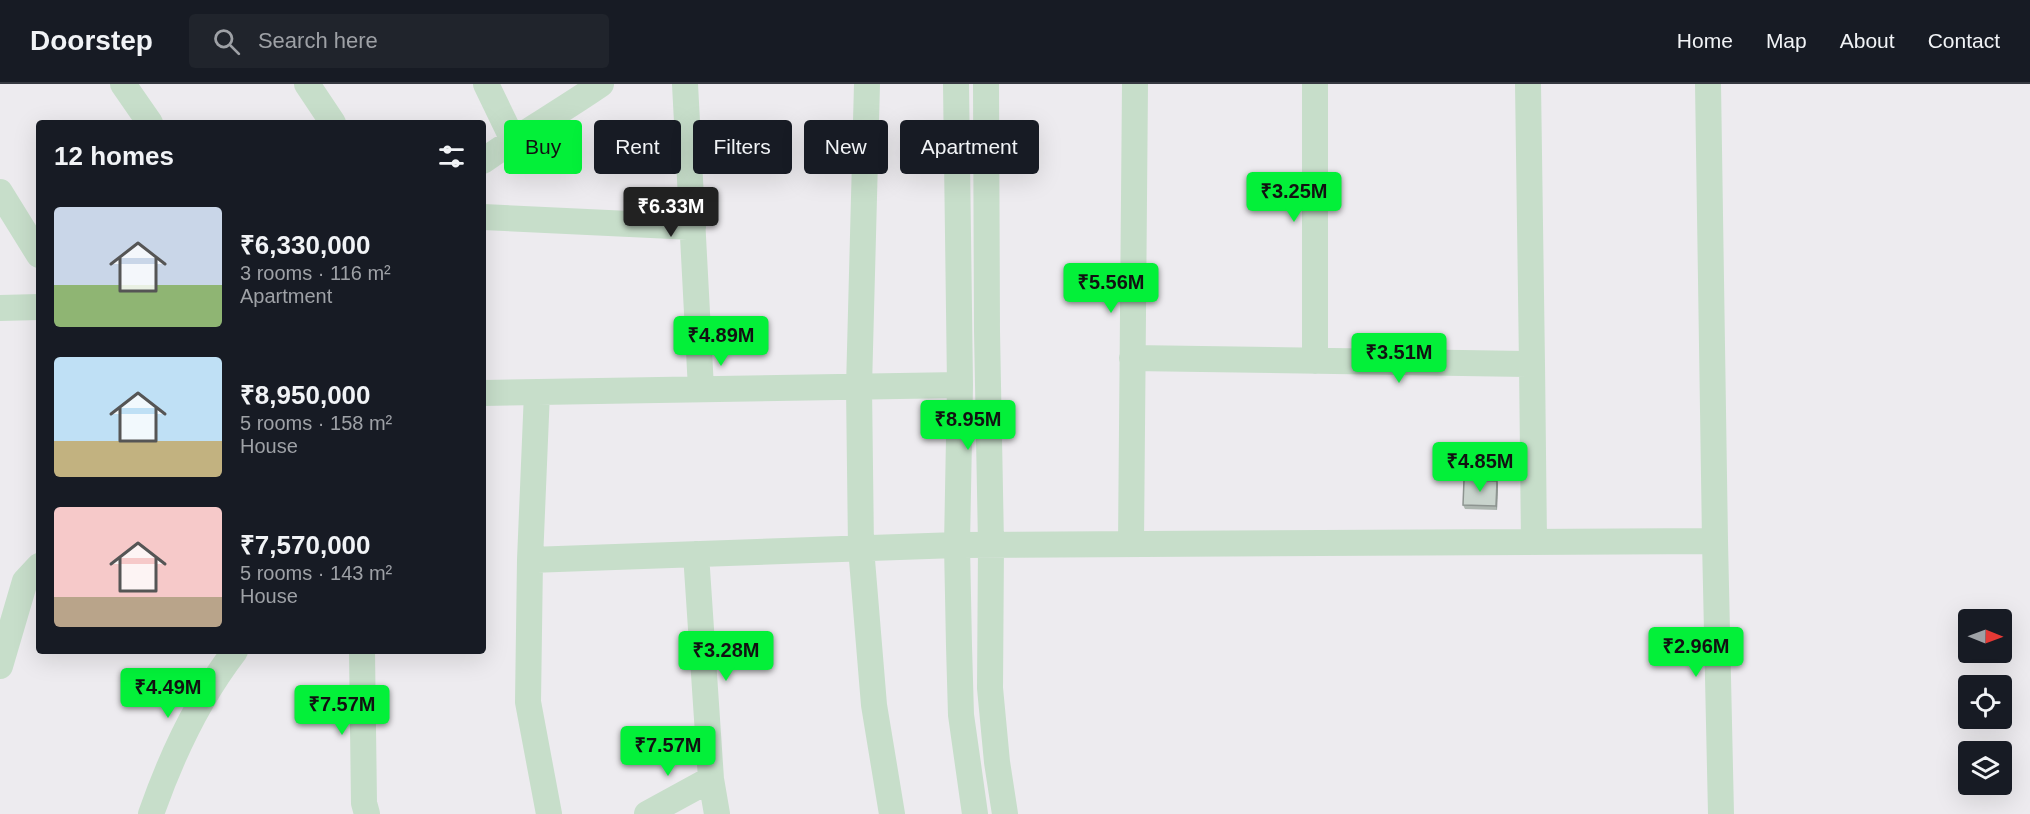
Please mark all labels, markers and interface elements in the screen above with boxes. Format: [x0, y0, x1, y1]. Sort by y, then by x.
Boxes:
search box [189, 14, 609, 68]
text: Doorstep [30, 25, 153, 56]
icon: search [210, 25, 243, 58]
text: Search here [258, 28, 378, 53]
text: Home [1677, 29, 1733, 52]
text: Map [1766, 29, 1807, 52]
text: About [1840, 29, 1895, 52]
text: Contact [1928, 29, 2000, 52]
chip: Buy [504, 120, 582, 174]
chip: Rent [594, 120, 681, 174]
chip: Filters [693, 120, 792, 174]
chip: New [804, 120, 888, 174]
chip: Apartment [900, 120, 1039, 174]
icon: filters [435, 140, 468, 173]
text: 12 homes [54, 141, 174, 171]
pin: ₹3.25M [1245, 172, 1343, 223]
text: ₹3.25M [1260, 180, 1328, 202]
pin: ₹6.33M [622, 187, 720, 238]
text: ₹6.33M [637, 195, 705, 217]
text: ₹6,330,000 [240, 230, 371, 260]
icon: home [102, 231, 174, 303]
text: 3 rooms · 116 m² [240, 262, 391, 284]
pin: ₹5.56M [1062, 263, 1160, 314]
text: ₹5.56M [1077, 271, 1145, 293]
text: Apartment [240, 285, 332, 307]
pin: ₹4.89M [672, 316, 770, 367]
text: ₹4.89M [687, 324, 755, 346]
pin: ₹3.51M [1350, 333, 1448, 384]
text: ₹3.51M [1365, 341, 1433, 363]
text: ₹8,950,000 [240, 380, 371, 410]
icon: home [102, 381, 174, 453]
pin: ₹8.95M [919, 400, 1017, 451]
text: ₹8.95M [934, 408, 1002, 430]
text: 5 rooms · 158 m² [240, 412, 392, 434]
text: House [240, 435, 298, 457]
pin: ₹4.85M [1431, 442, 1529, 493]
text: ₹4.85M [1446, 450, 1514, 472]
text: ₹7,570,000 [240, 530, 371, 560]
icon: home [102, 531, 174, 603]
text: 5 rooms · 143 m² [240, 562, 392, 584]
text: House [240, 585, 298, 607]
north arrow [1958, 609, 2012, 663]
map controls [1958, 609, 2012, 795]
pin: ₹2.96M [1647, 627, 1745, 678]
pin: ₹3.28M [677, 631, 775, 682]
text: ₹2.96M [1662, 635, 1730, 657]
text: ₹3.28M [692, 639, 760, 661]
pin: ₹4.49M [119, 668, 217, 719]
button: locate [1958, 675, 2012, 729]
text: ₹4.49M [134, 676, 202, 698]
pin: ₹7.57M [293, 685, 391, 736]
text: ₹7.57M [308, 693, 376, 715]
pin: ₹7.57M [619, 726, 717, 777]
text: ₹7.57M [634, 734, 702, 756]
button: layers [1958, 741, 2012, 795]

